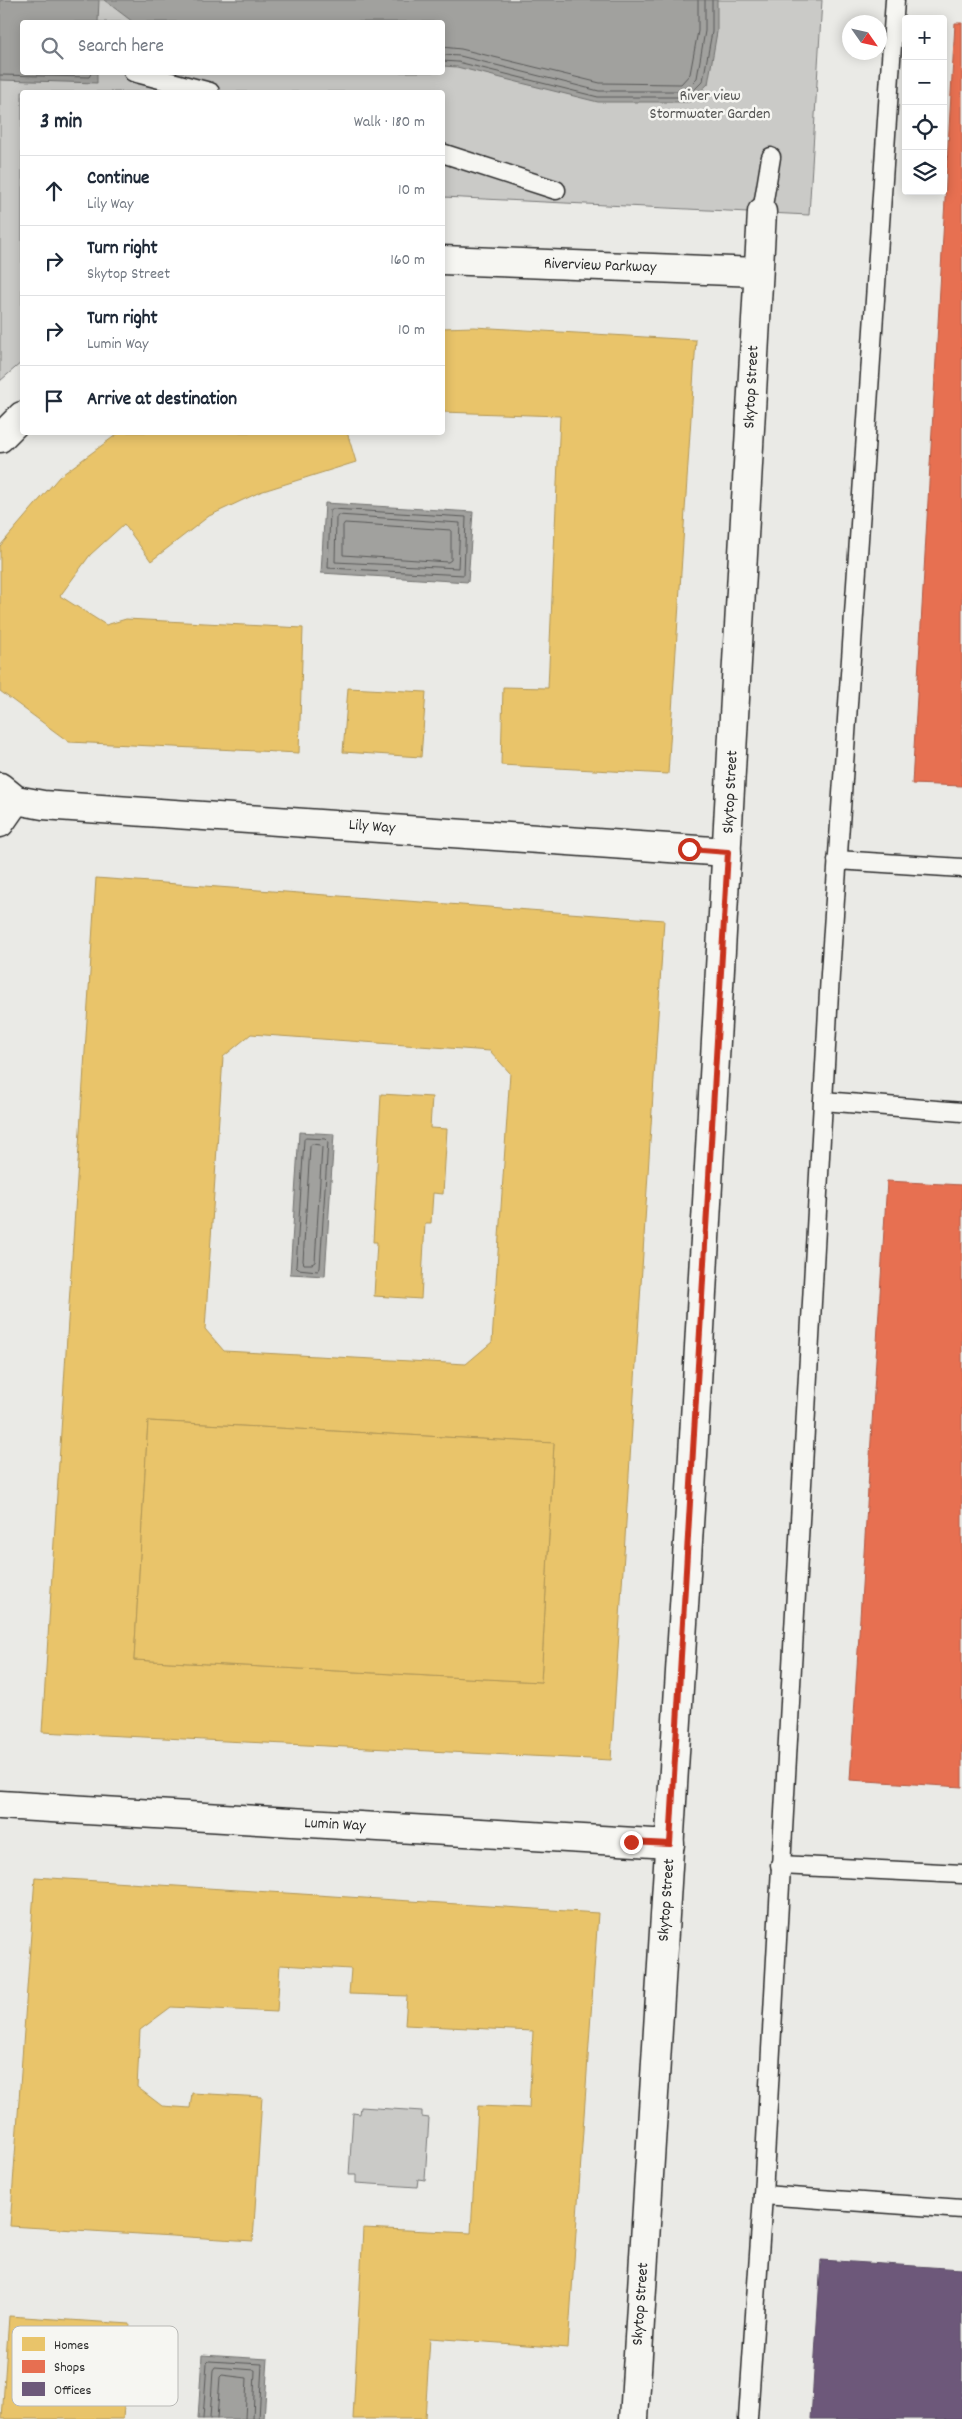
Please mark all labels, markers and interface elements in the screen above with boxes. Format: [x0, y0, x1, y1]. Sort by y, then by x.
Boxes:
north arrow [842, 15, 887, 60]
map controls [902, 15, 947, 195]
button: + [902, 15, 947, 60]
search box [20, 20, 445, 75]
icon: search [38, 34, 66, 62]
text: Search here [78, 34, 164, 61]
button: − [902, 60, 947, 105]
park label: River view Stormwater Garden [650, 85, 770, 126]
button: locate [902, 105, 947, 150]
text: 3 min [40, 108, 82, 138]
text: Walk · 180 m [354, 111, 425, 134]
button: layers [902, 150, 947, 195]
text: Continue [87, 166, 149, 193]
icon: ahead [40, 177, 68, 205]
text: 10 m [398, 179, 425, 202]
text: Lily Way [87, 193, 134, 216]
text: Turn right [87, 236, 158, 263]
icon: right [40, 247, 68, 275]
text: 160 m [390, 249, 425, 272]
street label: Riverview Parkway [543, 253, 657, 279]
text: Skytop Street [87, 263, 170, 286]
text: Turn right [87, 306, 158, 333]
icon: right [40, 317, 68, 345]
text: 10 m [398, 319, 425, 342]
text: Lumin Way [87, 333, 149, 356]
street label: Skytop Street [738, 345, 766, 429]
icon: arrive [40, 387, 68, 415]
text: Arrive at destination [87, 387, 237, 414]
street label: Skytop Street [717, 750, 745, 834]
street label: Lily Way [348, 814, 397, 840]
route start [678, 838, 701, 861]
street label: Lumin Way [304, 1812, 367, 1838]
route end [620, 1831, 643, 1854]
street label: Skytop Street [653, 1858, 681, 1942]
street label: Skytop Street [627, 2262, 655, 2346]
legend [12, 2326, 178, 2406]
text: Homes [54, 2336, 89, 2356]
text: Shops [54, 2358, 85, 2378]
text: Offices [54, 2381, 91, 2401]

